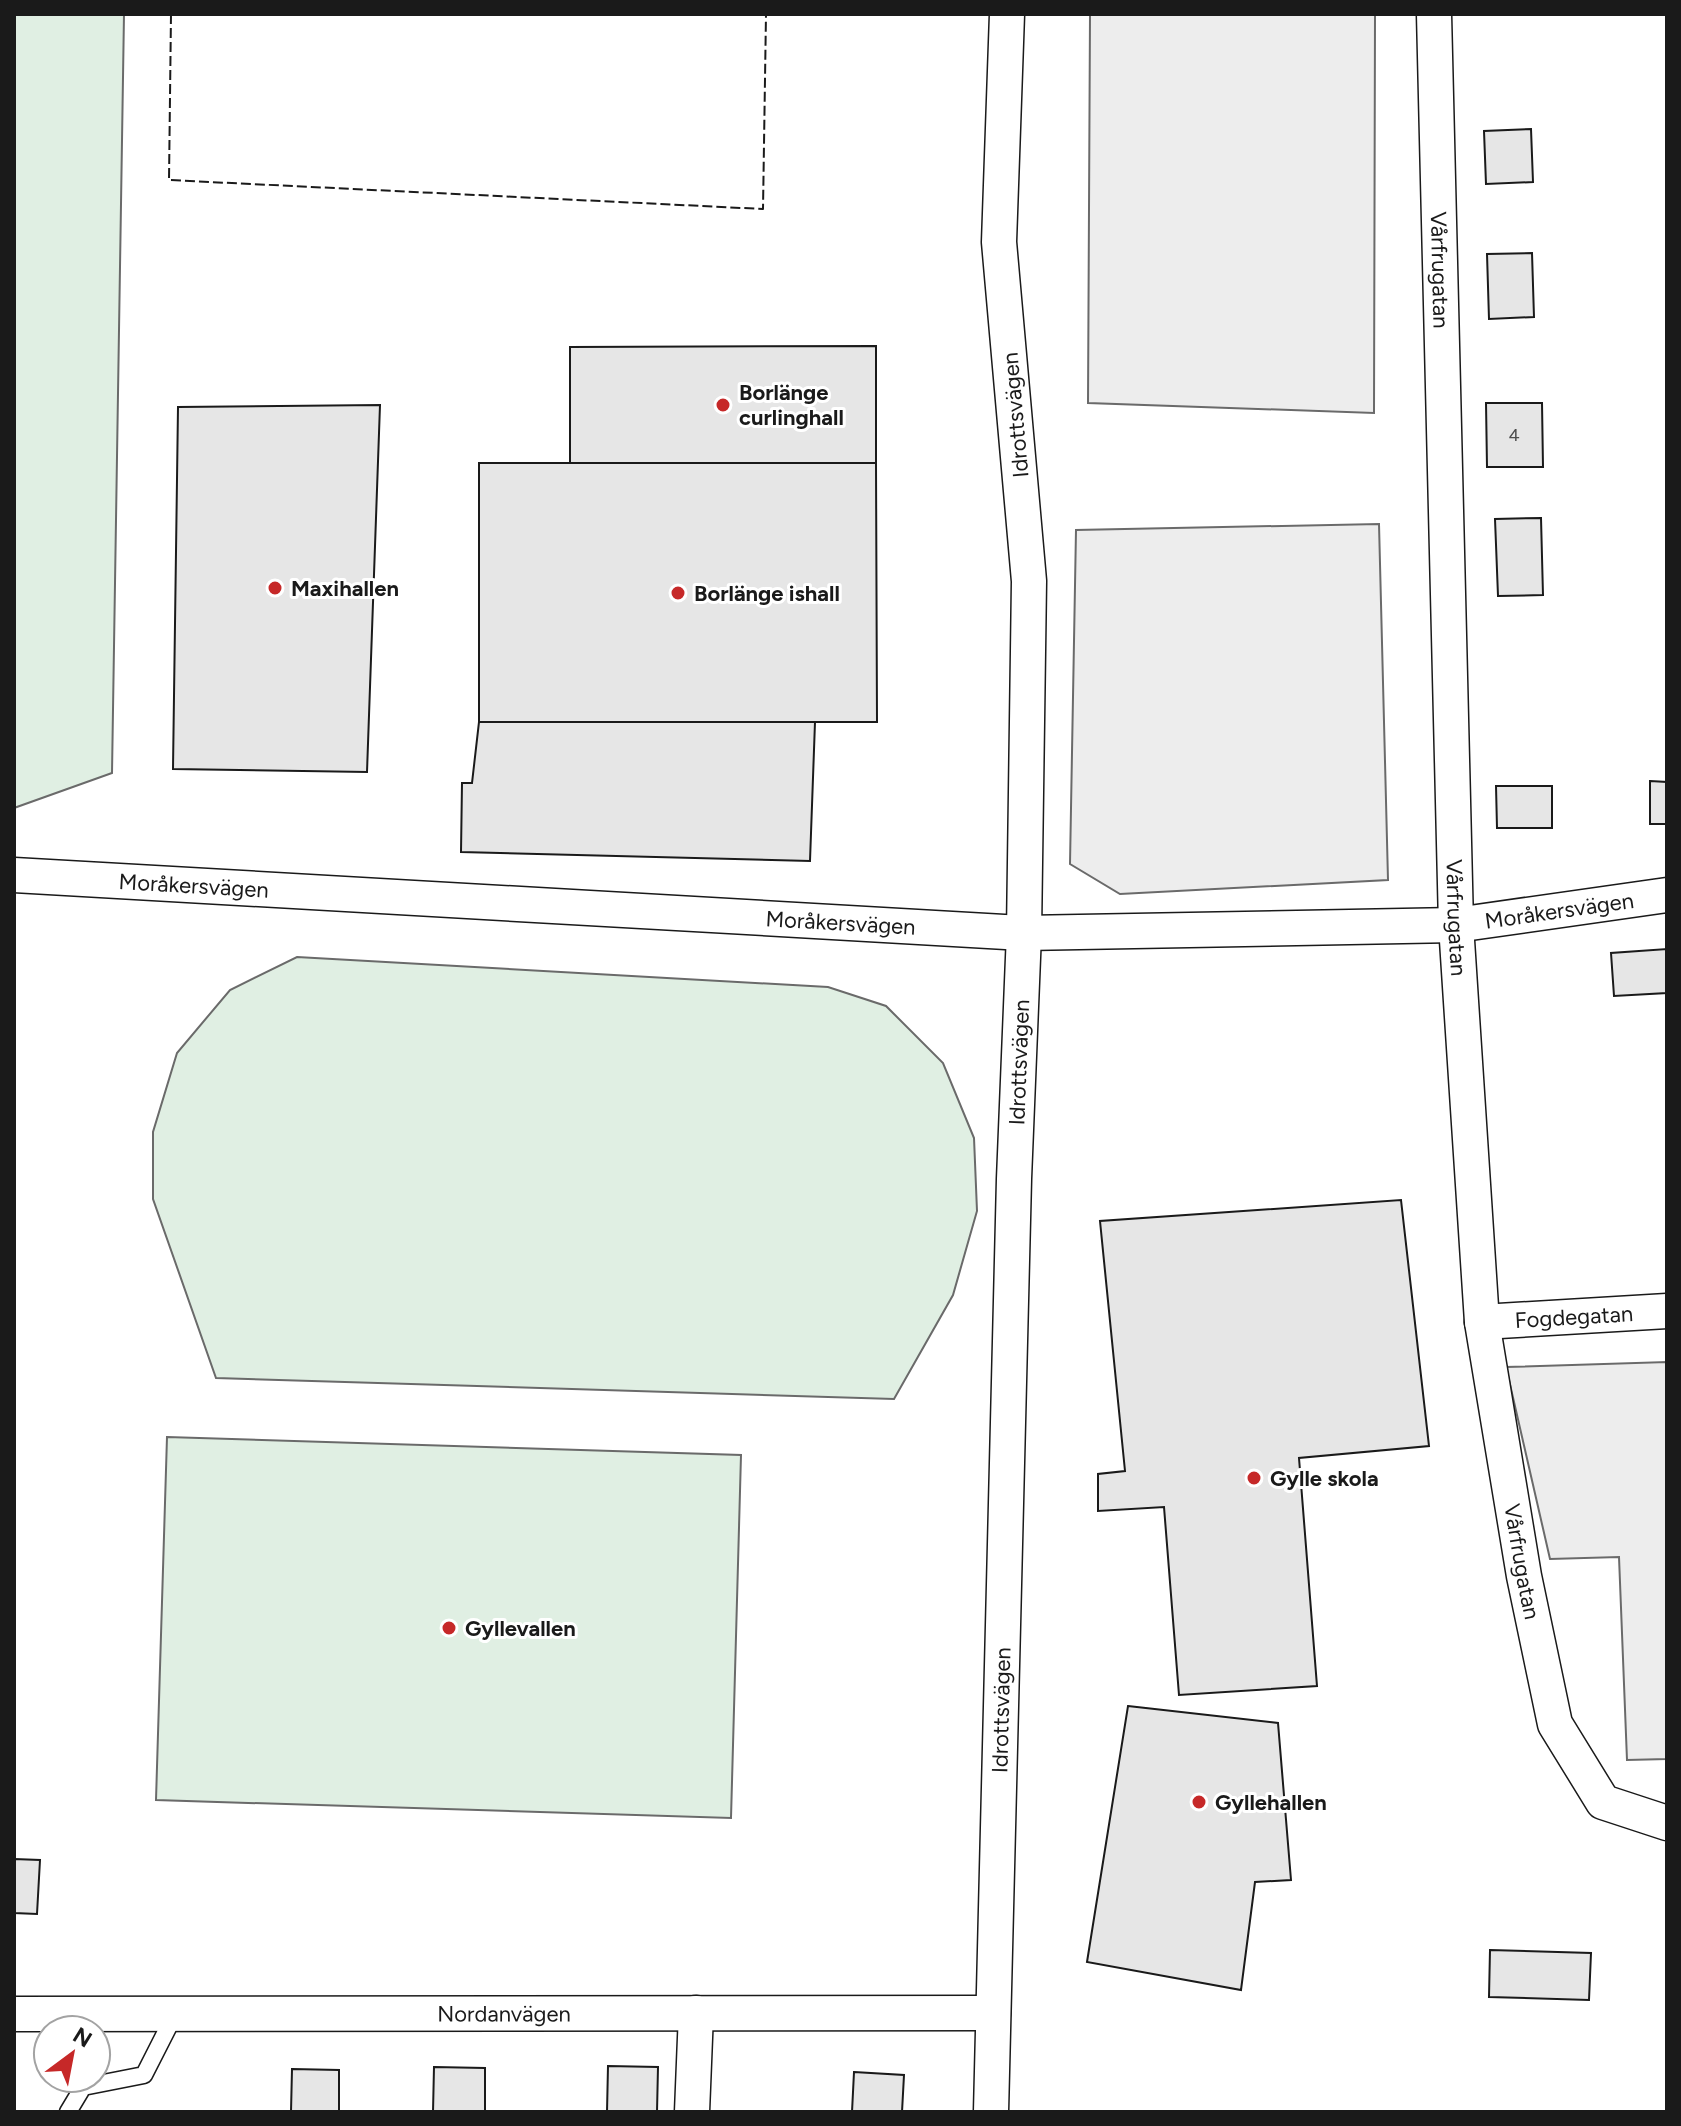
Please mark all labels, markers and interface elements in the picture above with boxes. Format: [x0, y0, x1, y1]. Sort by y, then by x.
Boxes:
street label: Vårfrugatan [1425, 211, 1455, 329]
street label: Idrottsvägen [997, 351, 1034, 479]
place label: Borlänge curlinghall [739, 379, 844, 431]
marker: Borlänge curlinghall [714, 396, 732, 414]
house number: 4 [1508, 424, 1520, 446]
place label: Maxihallen [291, 575, 399, 602]
marker: Maxihallen [266, 579, 284, 597]
place label: Borlänge ishall [694, 580, 840, 607]
marker: Borlänge ishall [669, 584, 687, 602]
street label: Vårfrugatan [1440, 859, 1472, 977]
street label: Moråkersvägen [118, 868, 269, 904]
street label: Moråkersvägen [1483, 887, 1635, 935]
street label: Moråkersvägen [765, 905, 916, 941]
street label: Idrottsvägen [1003, 999, 1035, 1126]
street label: Fogdegatan [1514, 1300, 1634, 1334]
place label: Gylle skola [1270, 1465, 1379, 1492]
marker: Gylle skola [1245, 1469, 1263, 1487]
street label: Vårfrugatan [1498, 1502, 1546, 1622]
place label: Gyllevallen [465, 1615, 576, 1642]
marker: Gyllevallen [440, 1619, 458, 1637]
street label: Idrottsvägen [986, 1647, 1016, 1773]
place label: Gyllehallen [1215, 1789, 1327, 1816]
marker: Gyllehallen [1190, 1793, 1208, 1811]
street label: Nordanvägen [437, 2000, 571, 2028]
north arrow [32, 2014, 112, 2094]
text: N [68, 2022, 97, 2053]

